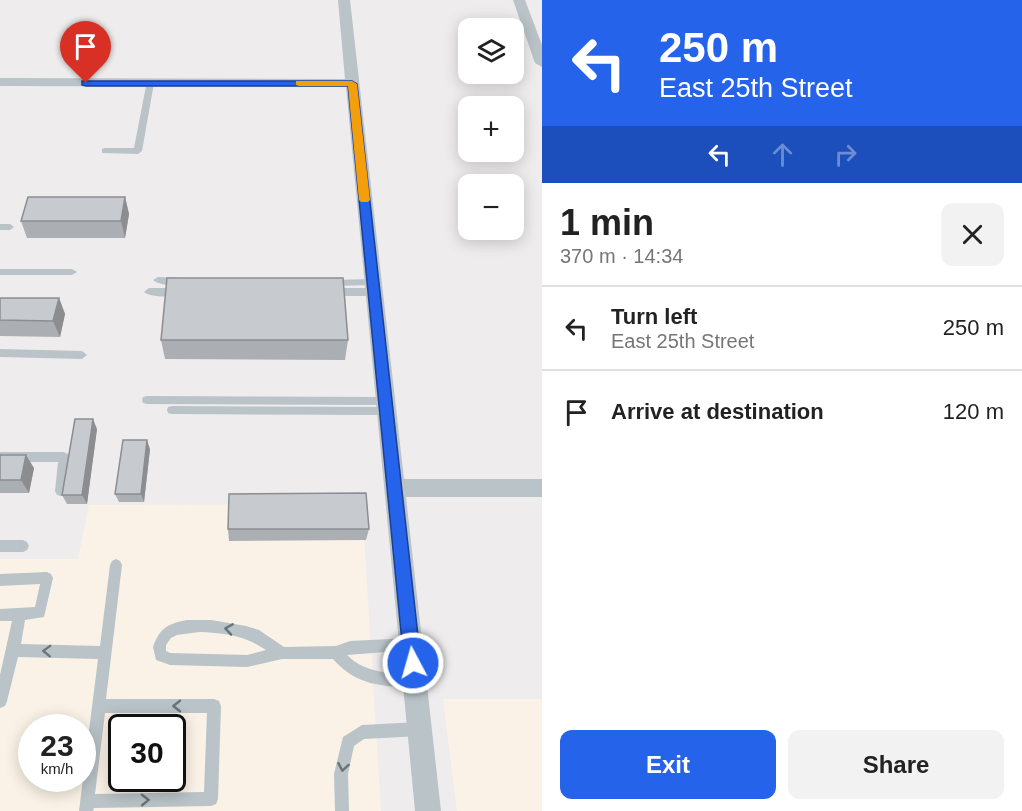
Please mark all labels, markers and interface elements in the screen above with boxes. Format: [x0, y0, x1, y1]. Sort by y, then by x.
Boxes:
map controls [458, 18, 524, 240]
button: layers [458, 18, 524, 84]
pin [60, 21, 111, 83]
icon: left [560, 24, 638, 102]
text: 250 m [659, 24, 778, 71]
icon: arrive [69, 30, 102, 63]
text: East 25th Street [659, 73, 853, 103]
button: + [458, 96, 524, 162]
icon: left [703, 138, 736, 171]
icon: ahead [766, 138, 799, 171]
icon: right [829, 138, 862, 171]
button: − [458, 174, 524, 240]
text: 1 min [560, 202, 654, 243]
button: close [941, 203, 1004, 266]
text: 370 m · 14:34 [560, 245, 683, 267]
text: Turn left [611, 304, 697, 329]
icon: left [560, 312, 593, 345]
text: 250 m [943, 315, 1004, 340]
text: East 25th Street [611, 330, 754, 352]
icon: arrive [560, 396, 593, 429]
text: Arrive at destination [611, 399, 824, 424]
text: 120 m [943, 399, 1004, 424]
one-way arrow [225, 624, 234, 636]
position arrow [381, 631, 445, 695]
one-way arrow [42, 645, 51, 657]
one-way arrow [173, 700, 182, 712]
speed limit sign: 30 [108, 714, 186, 792]
text: 23 [40, 729, 74, 762]
button: Exit [560, 730, 776, 799]
button: Share [788, 730, 1004, 799]
text: km/h [41, 760, 73, 777]
one-way arrow [337, 762, 350, 772]
one-way arrow [141, 794, 150, 806]

